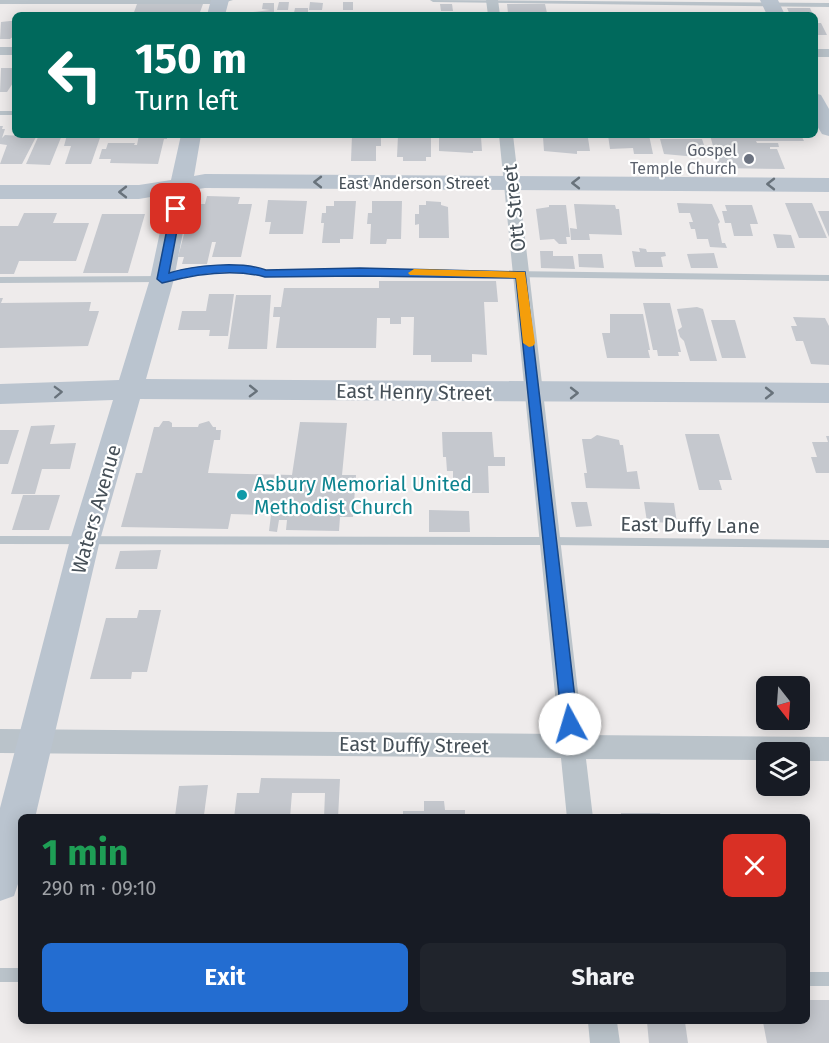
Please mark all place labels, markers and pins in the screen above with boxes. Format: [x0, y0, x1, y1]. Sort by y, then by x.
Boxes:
place label: Gospel Temple Church [630, 141, 737, 178]
marker: Gospel Temple Church [742, 152, 756, 166]
pin [150, 183, 201, 234]
place label: Asbury Memorial United Methodist Church [254, 472, 472, 519]
marker: Asbury Memorial United Methodist Church [235, 488, 249, 502]

